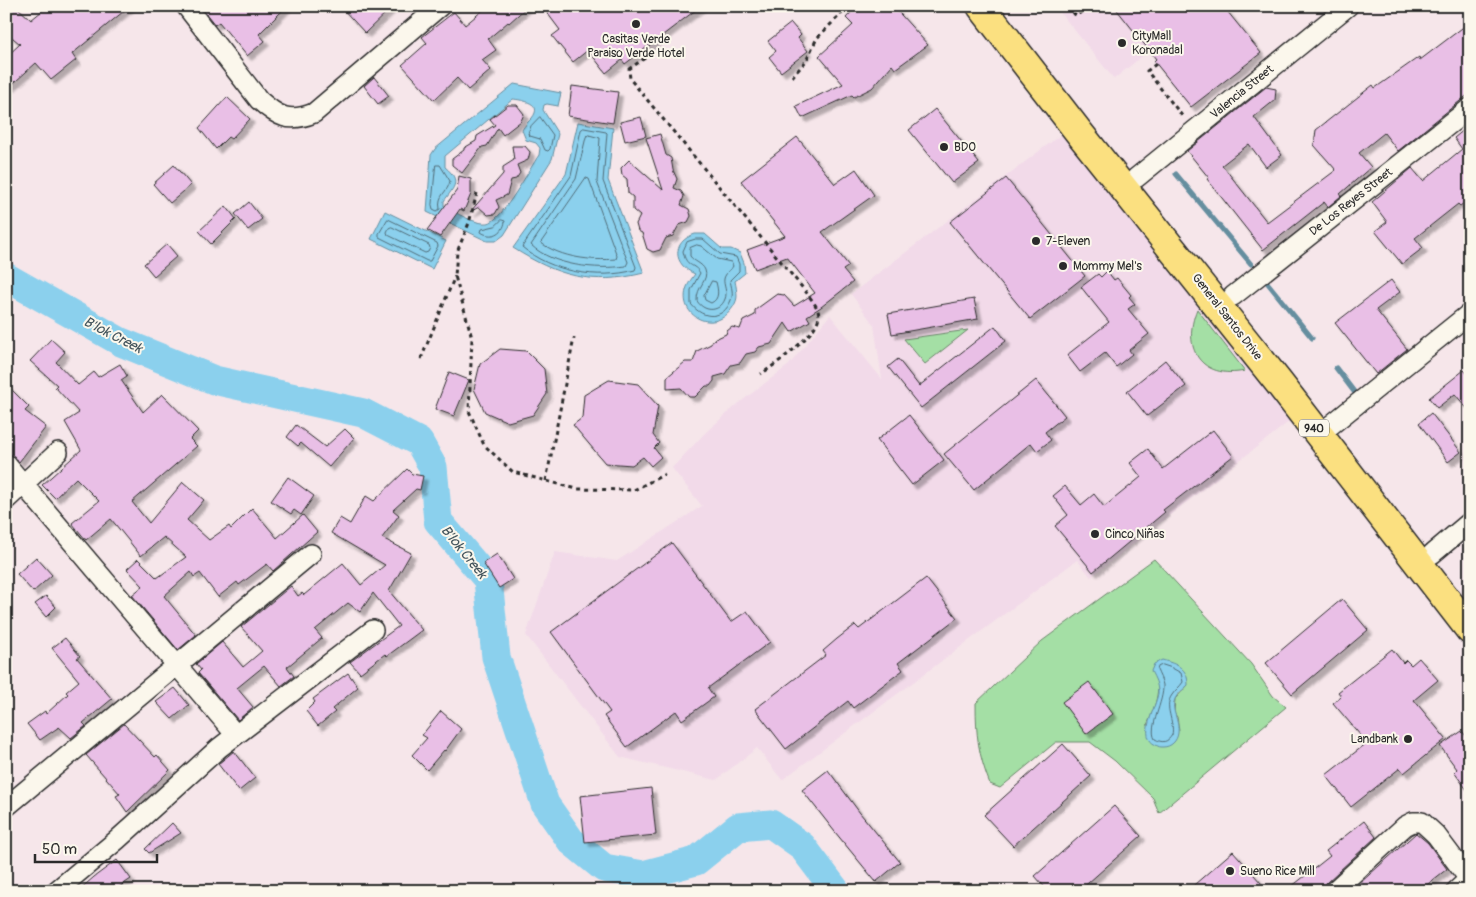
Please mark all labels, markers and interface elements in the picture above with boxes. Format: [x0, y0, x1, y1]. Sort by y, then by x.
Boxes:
marker: Casitas Verde Paraiso Verde Hotel [630, 18, 642, 30]
place label: CityMall Koronadal [1132, 29, 1183, 58]
place label: Casitas Verde Paraiso Verde Hotel [587, 32, 685, 61]
marker: CityMall Koronadal [1116, 37, 1128, 49]
street label: Valencia Street [1207, 62, 1277, 122]
place label: BDO [954, 140, 976, 155]
marker: BDO [938, 141, 950, 153]
street label: De Los Reyes Street [1306, 165, 1396, 239]
place label: 7-Eleven [1046, 234, 1091, 249]
marker: 7-Eleven [1030, 235, 1042, 247]
place label: Mommy Mel's [1073, 259, 1143, 274]
marker: Mommy Mel's [1057, 260, 1069, 272]
street label: General Santos Drive [1189, 271, 1265, 363]
water label: B'lok Creek [81, 313, 146, 357]
road number: 940 [1299, 419, 1329, 436]
water label: B'lok Creek [437, 522, 491, 583]
place label: Cinco Niñas [1105, 527, 1165, 542]
marker: Cinco Niñas [1089, 528, 1101, 540]
place label: Landbank [1350, 732, 1398, 747]
marker: Landbank [1402, 733, 1414, 745]
scale bar [35, 832, 158, 864]
text: 50 m [42, 840, 77, 859]
place label: Sueno Rice Mill [1240, 864, 1315, 879]
marker: Sueno Rice Mill [1224, 865, 1236, 877]

